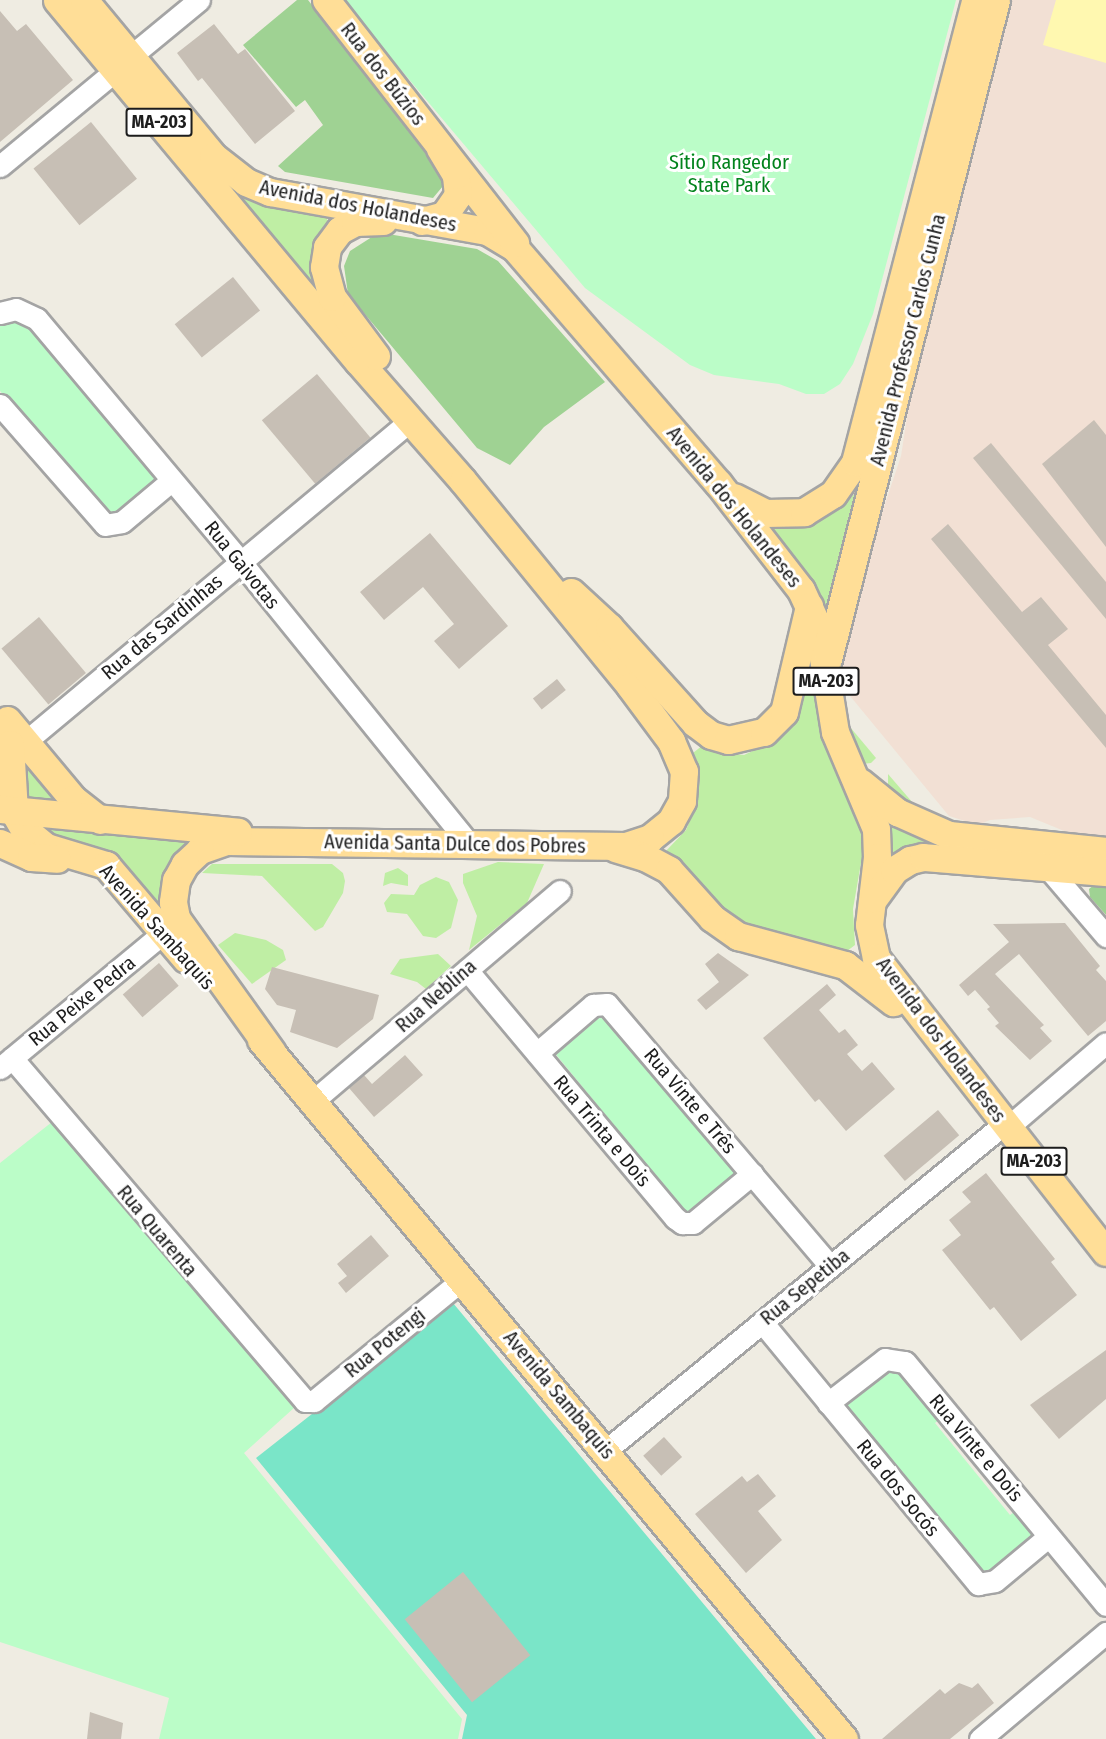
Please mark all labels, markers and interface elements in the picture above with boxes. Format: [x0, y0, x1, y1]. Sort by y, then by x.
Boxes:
street label: Rua dos Búzios [335, 18, 431, 130]
road number: MA-203 [124, 107, 194, 137]
park label: Sítio Rangedor State Park [669, 151, 789, 198]
street label: Avenida dos Holandeses [257, 175, 459, 237]
street label: Avenida Professor Carlos Cunha [865, 212, 951, 468]
street label: Avenida dos Holandeses [662, 422, 806, 592]
street label: Rua Gaivotas [199, 516, 285, 614]
street label: Rua das Sardinhas [97, 569, 227, 685]
road number: MA-203 [792, 666, 860, 696]
street label: Avenida Santa Dulce dos Pobres [324, 830, 586, 858]
street label: Avenida Sambaquis [95, 859, 219, 995]
street label: Rua Peixe Pedra [24, 951, 140, 1051]
street label: Avenida dos Holandeses [871, 953, 1011, 1127]
street label: Rua Neblina [391, 954, 481, 1038]
street label: Rua Vinte e Três [639, 1043, 741, 1159]
street label: Rua Trinta e Dois [548, 1070, 656, 1192]
road number: MA-203 [1000, 1146, 1068, 1176]
street label: Rua Quarenta [112, 1180, 202, 1282]
street label: Rua Sepetiba [755, 1244, 855, 1330]
street label: Rua Potengi [340, 1303, 430, 1383]
street label: Avenida Sambaquis [498, 1326, 620, 1464]
street label: Rua Vinte e Dois [924, 1389, 1028, 1507]
street label: Rua dos Socós [852, 1435, 944, 1541]

